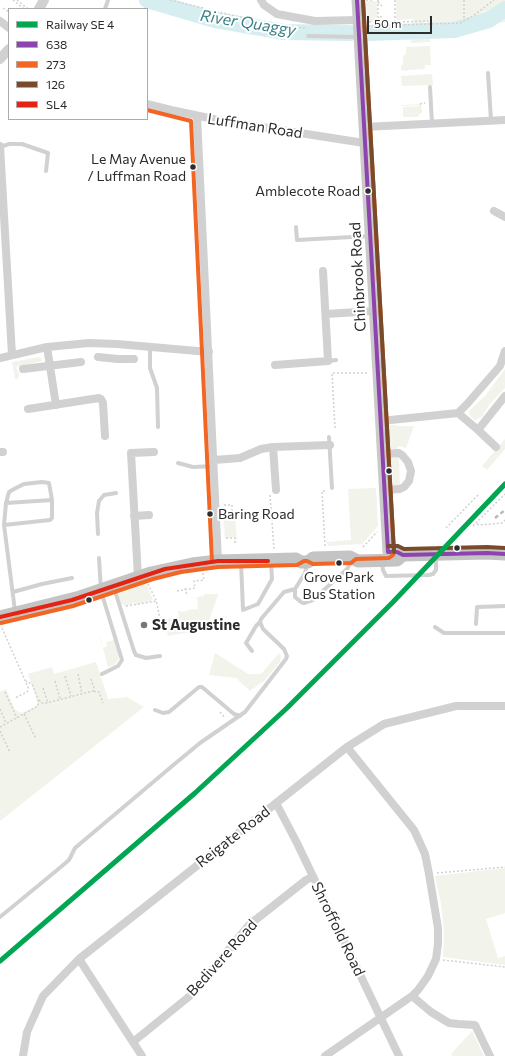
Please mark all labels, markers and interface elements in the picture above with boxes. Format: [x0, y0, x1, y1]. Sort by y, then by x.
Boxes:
water label: River Quaggy [199, 6, 297, 40]
legend [8, 8, 148, 120]
scale bar [369, 8, 434, 34]
text: 50 m [374, 16, 402, 30]
text: Railway SE 4 [46, 17, 114, 31]
text: 638 [46, 37, 67, 51]
text: 273 [46, 57, 66, 71]
text: 126 [46, 77, 65, 91]
text: SL4 [46, 97, 67, 111]
street label: Luffman Road [206, 110, 304, 142]
place label: Le May Avenue / Luffman Road [88, 151, 186, 184]
marker: Le May Avenue / Luffman Road [188, 162, 198, 172]
place label: Amblecote Road [255, 183, 360, 199]
marker: Amblecote Road [363, 186, 373, 196]
street label: Chinbrook Road [346, 222, 370, 332]
unlabelled marker [384, 466, 394, 476]
place label: Baring Road [218, 506, 295, 522]
marker: Baring Road [205, 509, 215, 519]
unlabelled marker [452, 543, 462, 553]
marker: Grove Park Bus Station [334, 558, 344, 568]
place label: Grove Park Bus Station [303, 569, 375, 602]
unlabelled marker [84, 595, 94, 605]
place label: St Augustine [152, 616, 240, 634]
marker: St Augustine [139, 620, 149, 630]
street label: Reigate Road [192, 802, 274, 872]
street label: Shroffold Road [307, 879, 369, 979]
street label: Bedivere Road [183, 916, 261, 1000]

